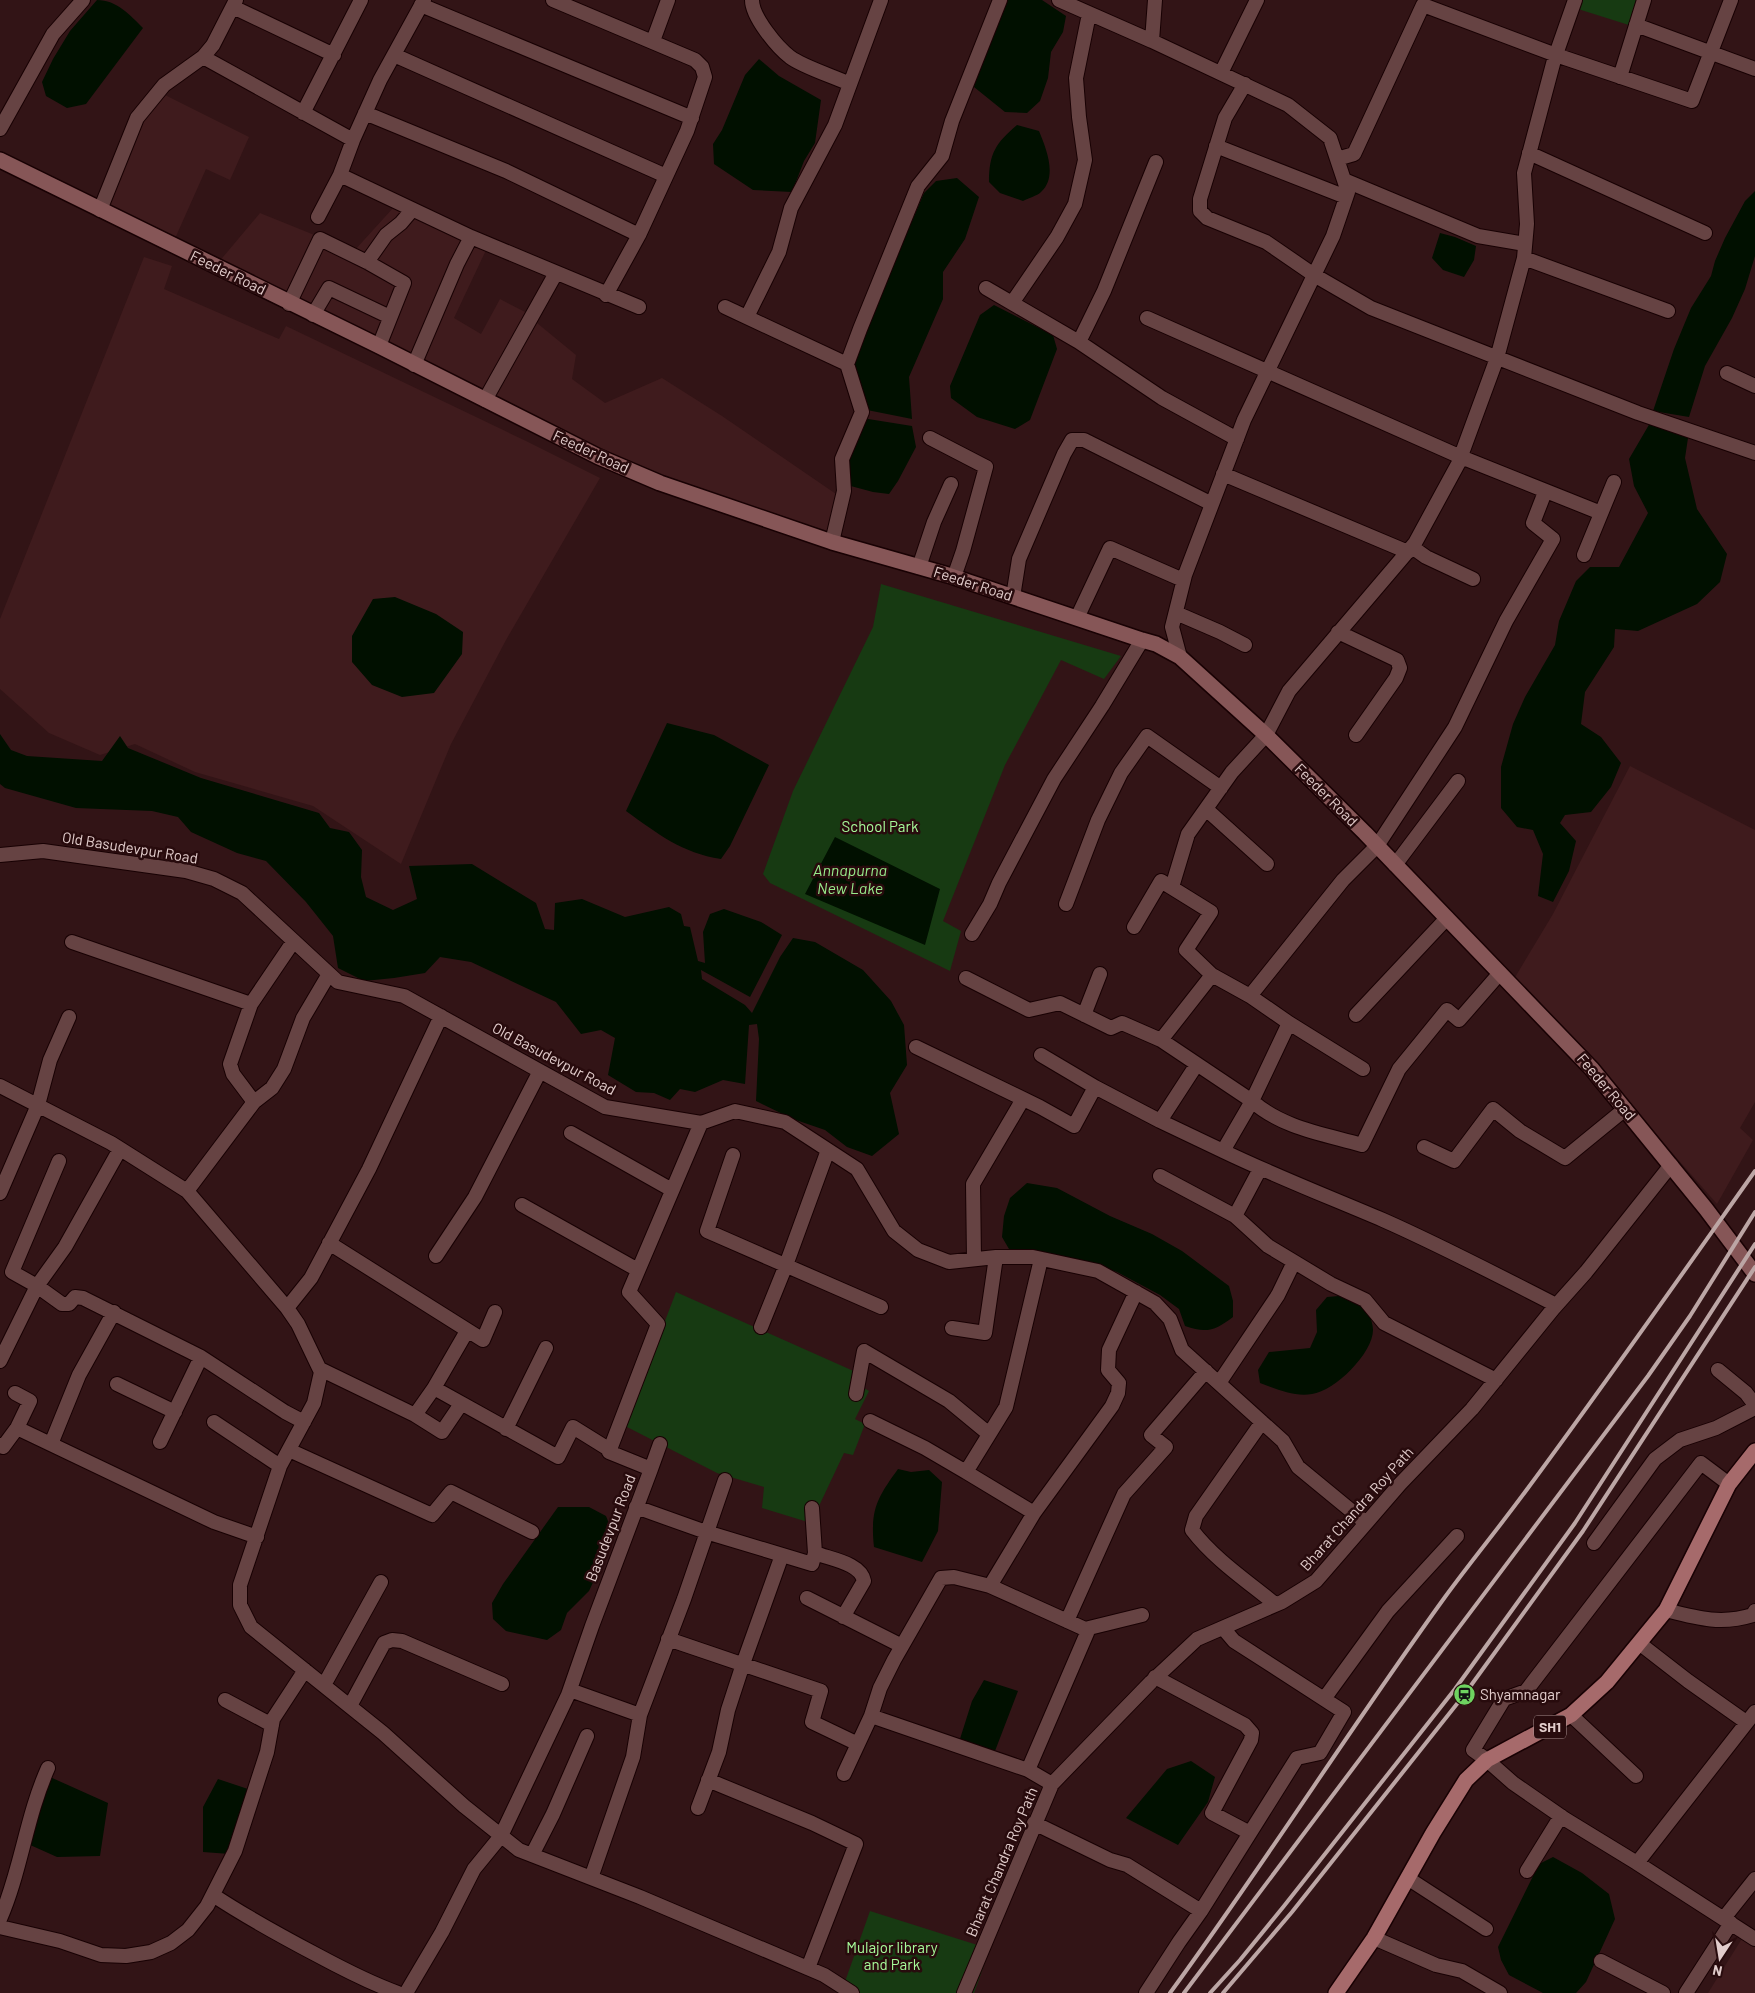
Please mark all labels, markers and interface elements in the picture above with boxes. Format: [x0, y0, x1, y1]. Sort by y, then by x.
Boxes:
street label: Feeder Road [188, 246, 269, 298]
street label: Feeder Road [551, 426, 632, 477]
street label: Feeder Road [932, 562, 1015, 604]
street label: Feeder Road [1291, 759, 1362, 830]
park label: School Park [842, 817, 919, 835]
street label: Old Basudevpur Road [61, 827, 199, 867]
water label: Annapurna New Lake [813, 860, 887, 897]
street label: Old Basudevpur Road [490, 1018, 619, 1098]
street label: Feeder Road [1574, 1049, 1640, 1123]
street label: Bharat Chandra Roy Path [1296, 1443, 1417, 1574]
street label: Basudevpur Road [581, 1472, 639, 1584]
station icon: Shyamnagar [1452, 1683, 1476, 1707]
place label: Shyamnagar [1480, 1685, 1561, 1703]
road number: SH1 [1534, 1715, 1566, 1738]
street label: Bharat Chandra Roy Path [961, 1784, 1041, 1939]
north arrow [1695, 1933, 1745, 1983]
park label: Mulajor library and Park [846, 1938, 938, 1973]
text: N [1711, 1962, 1724, 1980]

